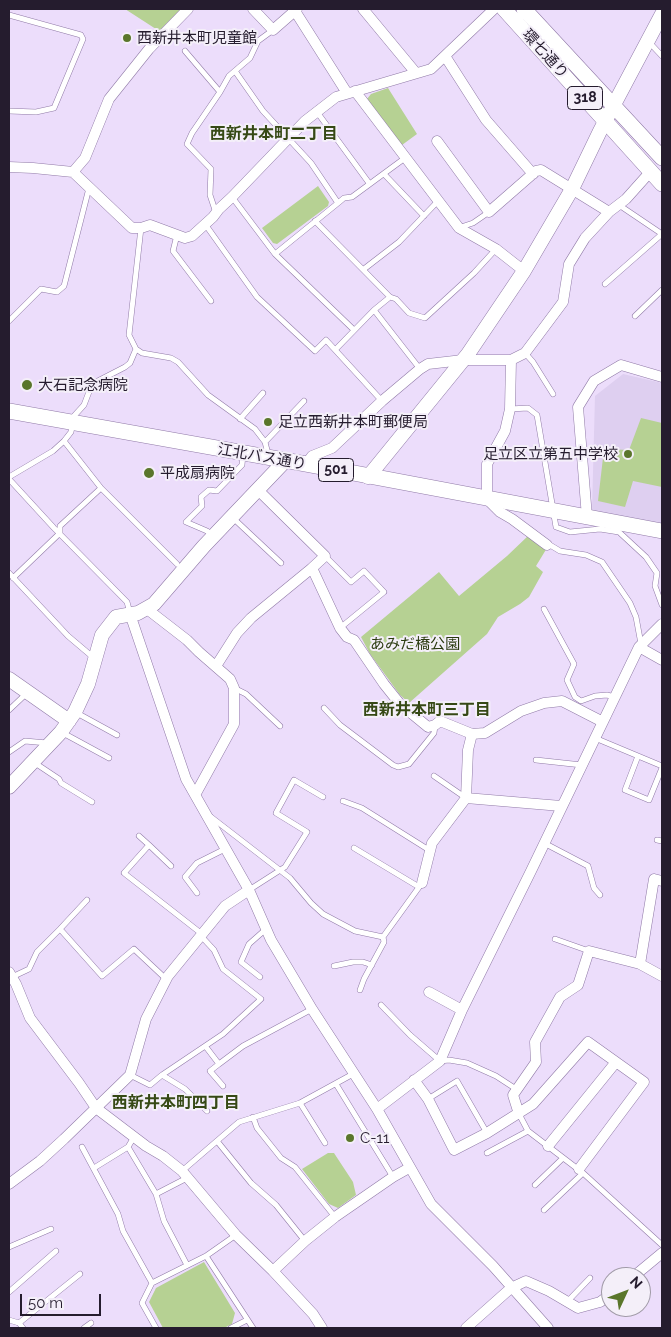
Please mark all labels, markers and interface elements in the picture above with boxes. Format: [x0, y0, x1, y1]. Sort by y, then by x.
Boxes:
street label: 環七通り [518, 26, 572, 82]
place label: 西新井本町児童館 [137, 29, 257, 47]
marker: 西新井本町児童館 [121, 32, 133, 44]
road number: 318 [568, 86, 602, 110]
district label: 西新井本町二丁目 [210, 124, 338, 144]
place label: 大石記念病院 [38, 376, 128, 394]
marker: 大石記念病院 [20, 378, 34, 392]
place label: 足立西新井本町郵便局 [278, 413, 428, 431]
marker: 足立西新井本町郵便局 [262, 416, 274, 428]
street label: 江北バス通り [216, 440, 308, 474]
place label: 足立区立第五中学校 [483, 445, 618, 463]
marker: 足立区立第五中学校 [622, 448, 634, 460]
road number: 501 [318, 458, 354, 482]
place label: 平成扇病院 [160, 464, 235, 482]
marker: 平成扇病院 [142, 466, 156, 480]
park label: あみだ橋公園 [370, 635, 460, 653]
district label: 西新井本町三丁目 [363, 700, 491, 720]
district label: 西新井本町四丁目 [112, 1093, 240, 1113]
place label: C-11 [360, 1129, 389, 1147]
marker: C-11 [344, 1132, 356, 1144]
north arrow [601, 1267, 651, 1317]
text: N [627, 1273, 646, 1292]
scale bar [22, 1284, 104, 1316]
text: 50 m [28, 1294, 63, 1312]

